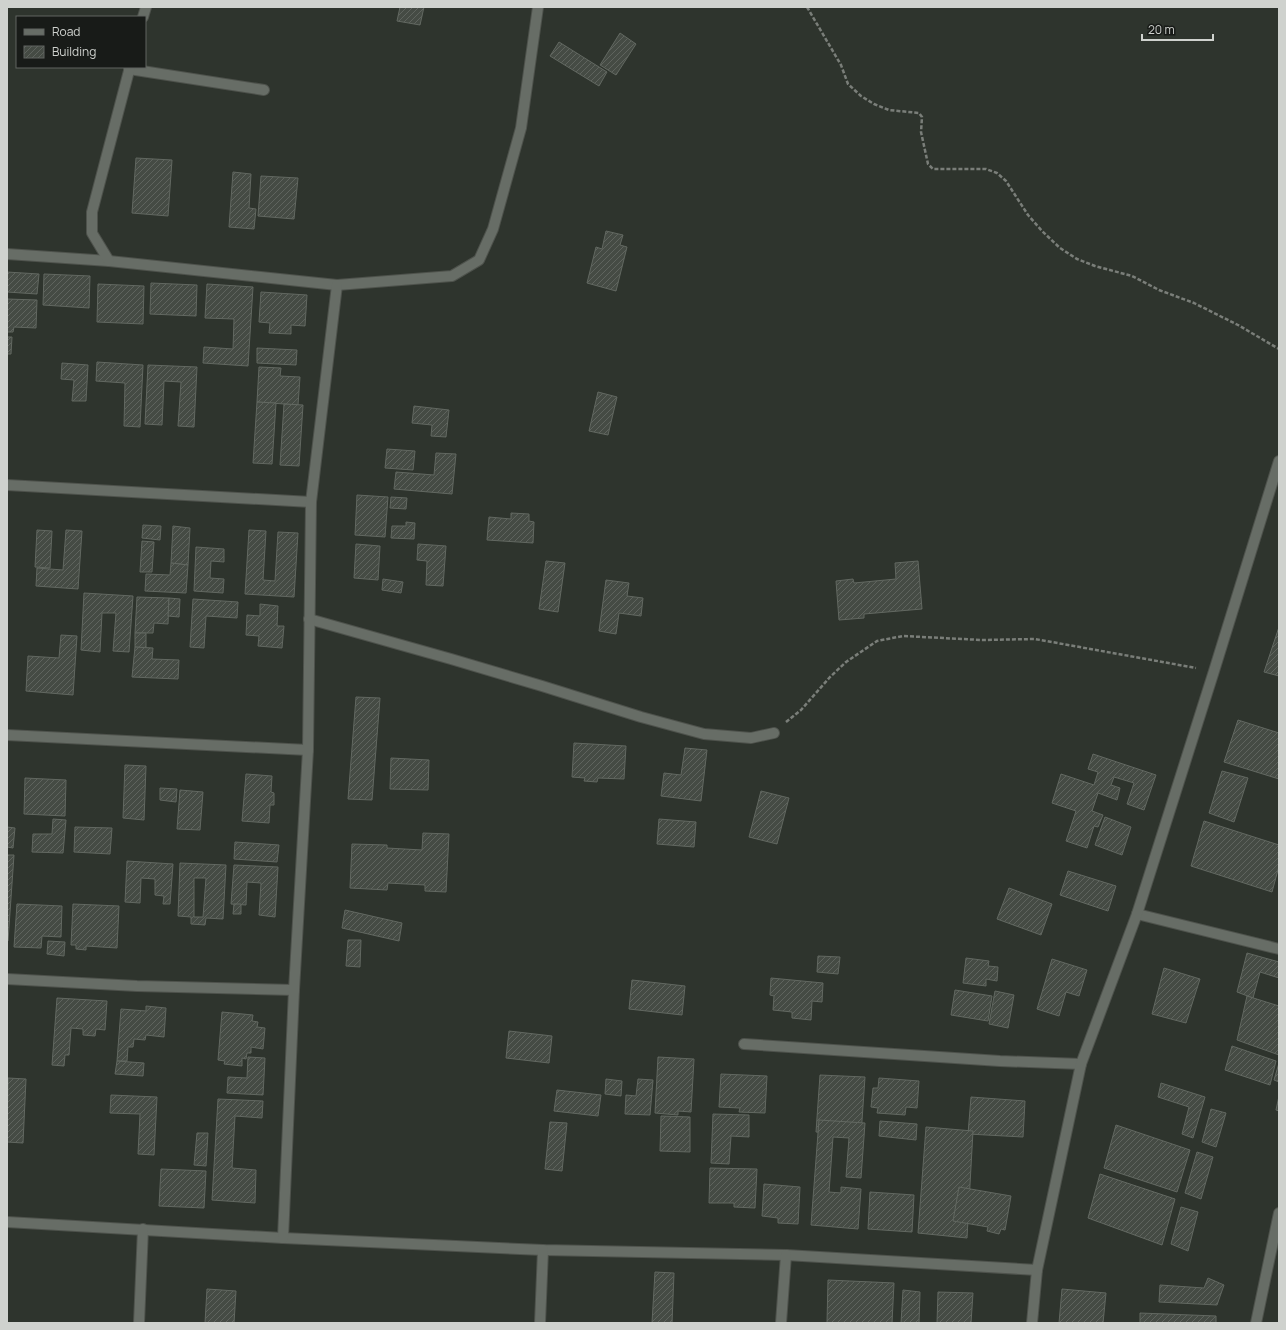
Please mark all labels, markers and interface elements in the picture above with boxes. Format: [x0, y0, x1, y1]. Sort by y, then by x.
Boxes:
legend [16, 16, 146, 68]
scale bar [1142, 16, 1213, 42]
text: 20 m [1148, 21, 1175, 38]
text: Road [52, 23, 80, 40]
text: Building [52, 43, 96, 60]

